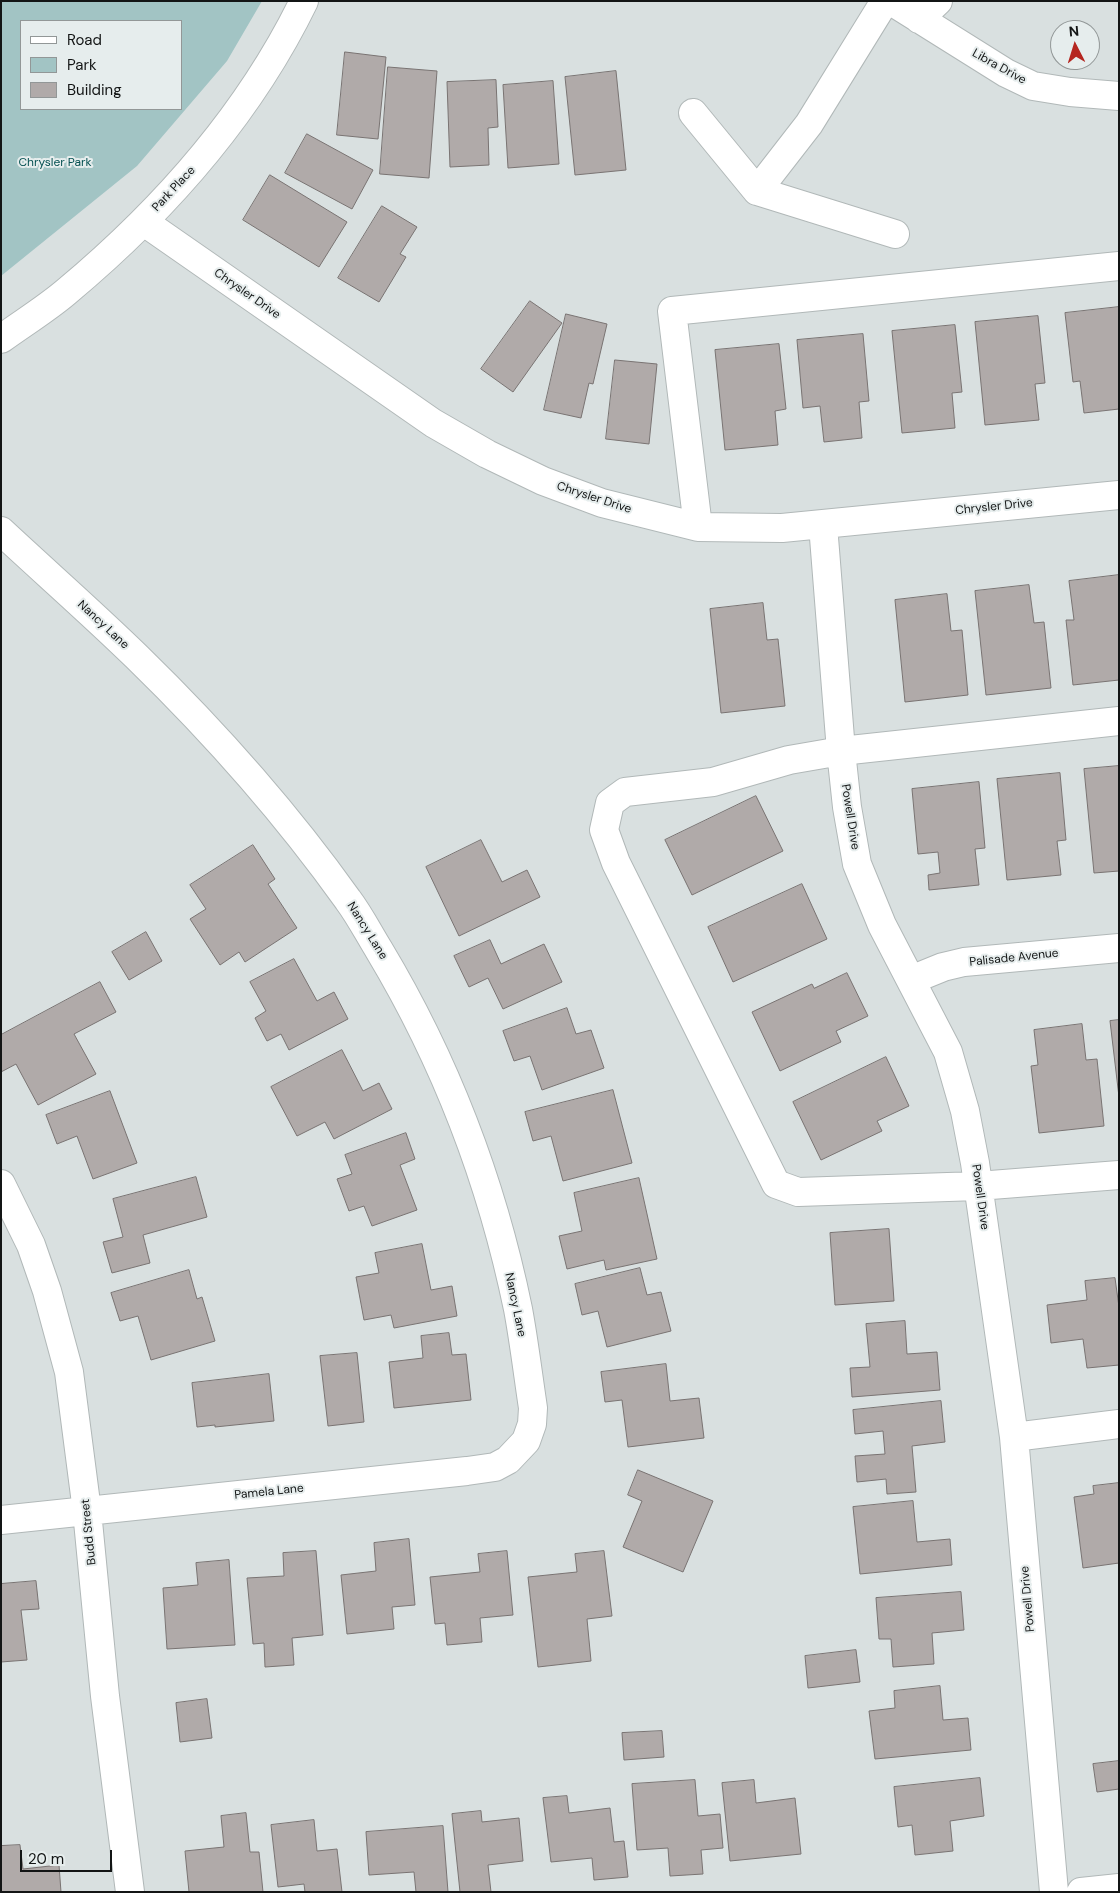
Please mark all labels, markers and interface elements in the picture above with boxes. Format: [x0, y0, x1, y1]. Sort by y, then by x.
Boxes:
legend [20, 20, 182, 110]
north arrow [1050, 20, 1100, 70]
text: N [1068, 22, 1080, 40]
text: Road [67, 30, 102, 50]
street label: Libra Drive [970, 46, 1028, 88]
text: Park [67, 55, 97, 75]
text: Building [67, 80, 122, 100]
park label: Chrysler Park [18, 156, 92, 170]
street label: Park Place [149, 163, 199, 215]
street label: Chrysler Drive [211, 266, 283, 322]
street label: Chrysler Drive [555, 479, 633, 517]
street label: Chrysler Drive [955, 496, 1033, 518]
street label: Nancy Lane [74, 598, 132, 652]
street label: Powell Drive [838, 783, 862, 851]
street label: Nancy Lane [344, 900, 390, 962]
street label: Palisade Avenue [969, 946, 1059, 970]
street label: Powell Drive [968, 1163, 992, 1231]
street label: Nancy Lane [501, 1272, 529, 1338]
street label: Pamela Lane [234, 1481, 304, 1503]
street label: Budd Street [78, 1498, 100, 1566]
street label: Powell Drive [1018, 1565, 1038, 1633]
scale bar [22, 1840, 115, 1872]
text: 20 m [28, 1849, 64, 1869]

